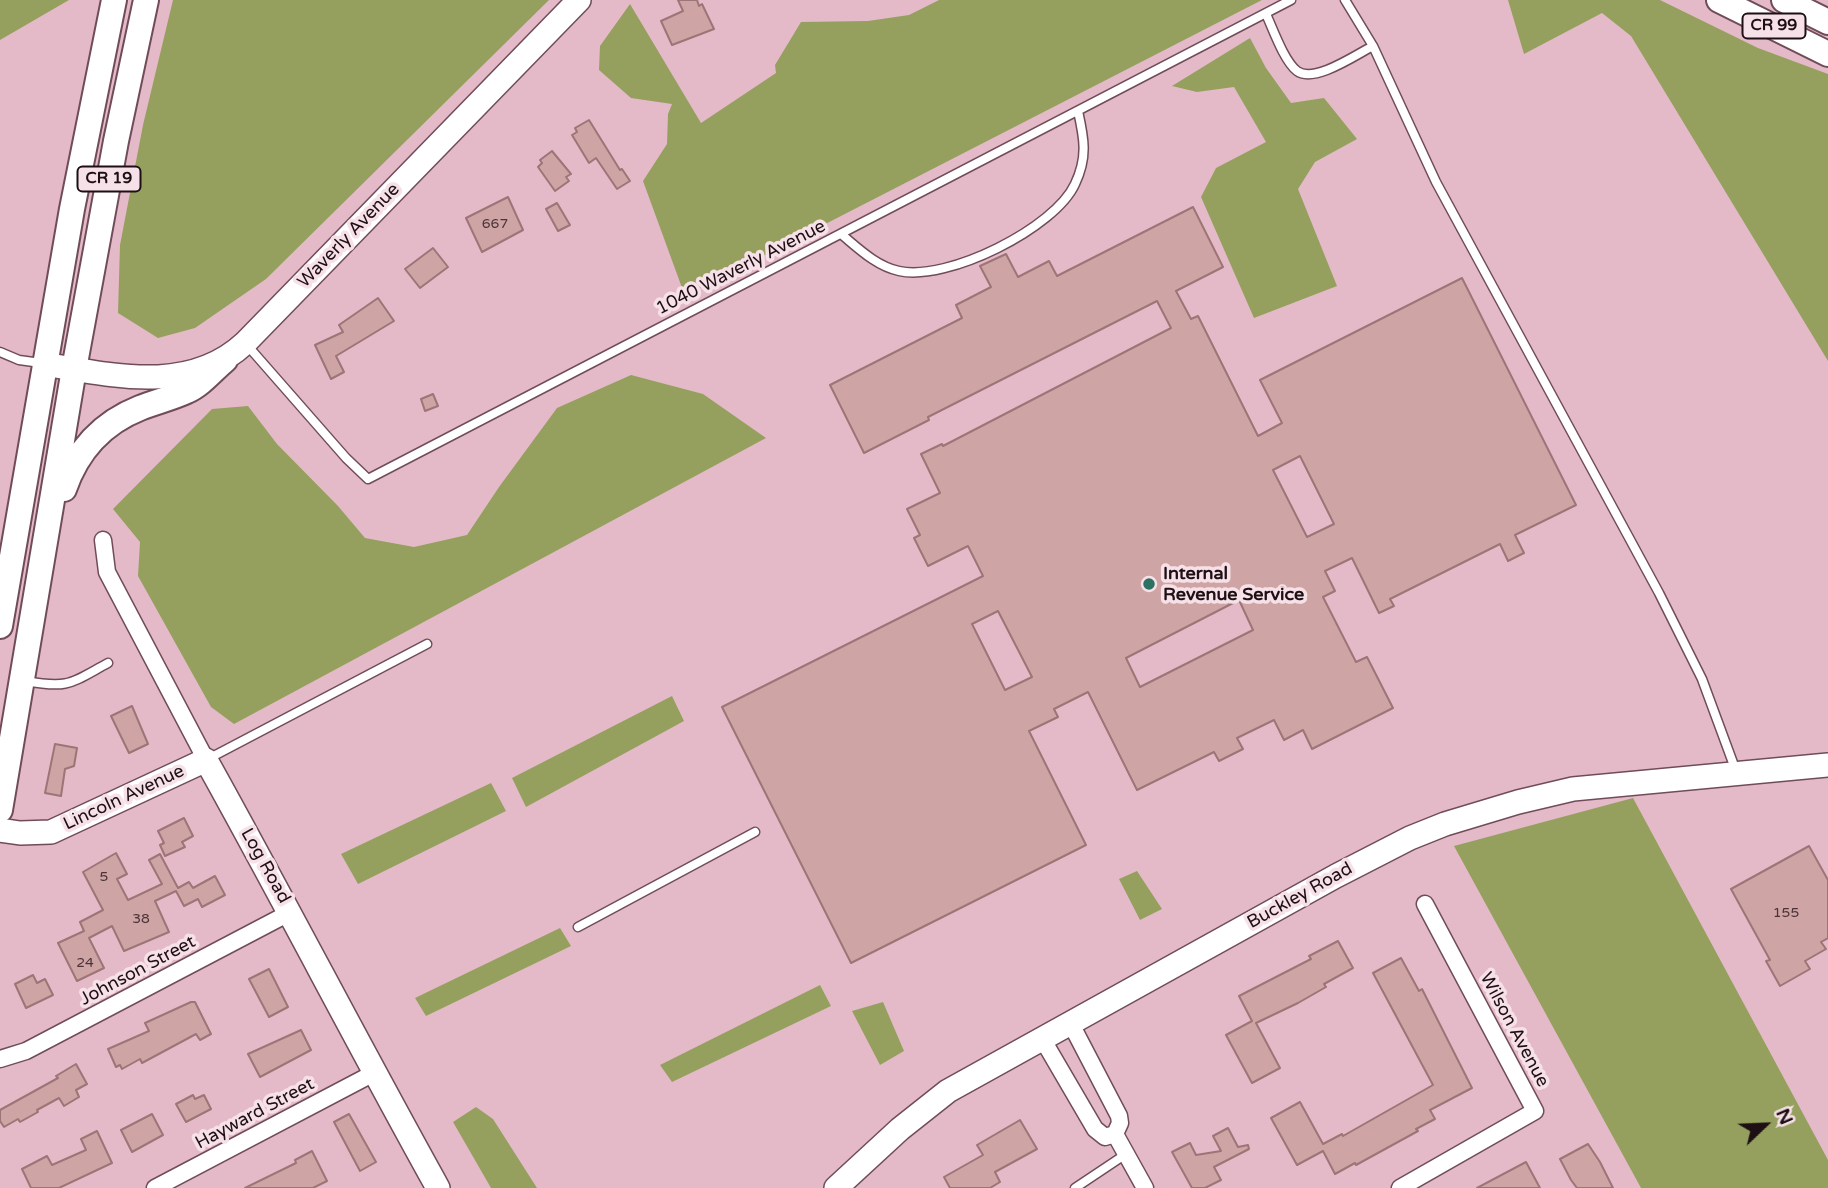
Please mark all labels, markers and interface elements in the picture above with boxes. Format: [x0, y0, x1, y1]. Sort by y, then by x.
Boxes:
road number: CR 99 [1742, 14, 1806, 38]
road number: CR 19 [78, 167, 140, 192]
street label: Waverly Avenue [294, 179, 404, 293]
house number: 667 [482, 216, 508, 232]
street label: 1040 Waverly Avenue [653, 216, 829, 320]
place label: Internal Revenue Service [1163, 563, 1304, 606]
marker: Internal Revenue Service [1141, 576, 1157, 592]
street label: Lincoln Avenue [60, 761, 188, 835]
street label: Log Road [236, 825, 294, 907]
street label: Buckley Road [1244, 858, 1356, 934]
house number: 5 [100, 869, 108, 885]
house number: 155 [1773, 905, 1799, 921]
house number: 38 [132, 911, 150, 927]
street label: Johnson Street [76, 931, 200, 1011]
house number: 24 [76, 955, 94, 971]
street label: Wilson Avenue [1475, 969, 1553, 1091]
street label: Hayward Street [192, 1074, 318, 1154]
north arrow [1730, 1090, 1800, 1160]
text: N [1771, 1105, 1797, 1128]

